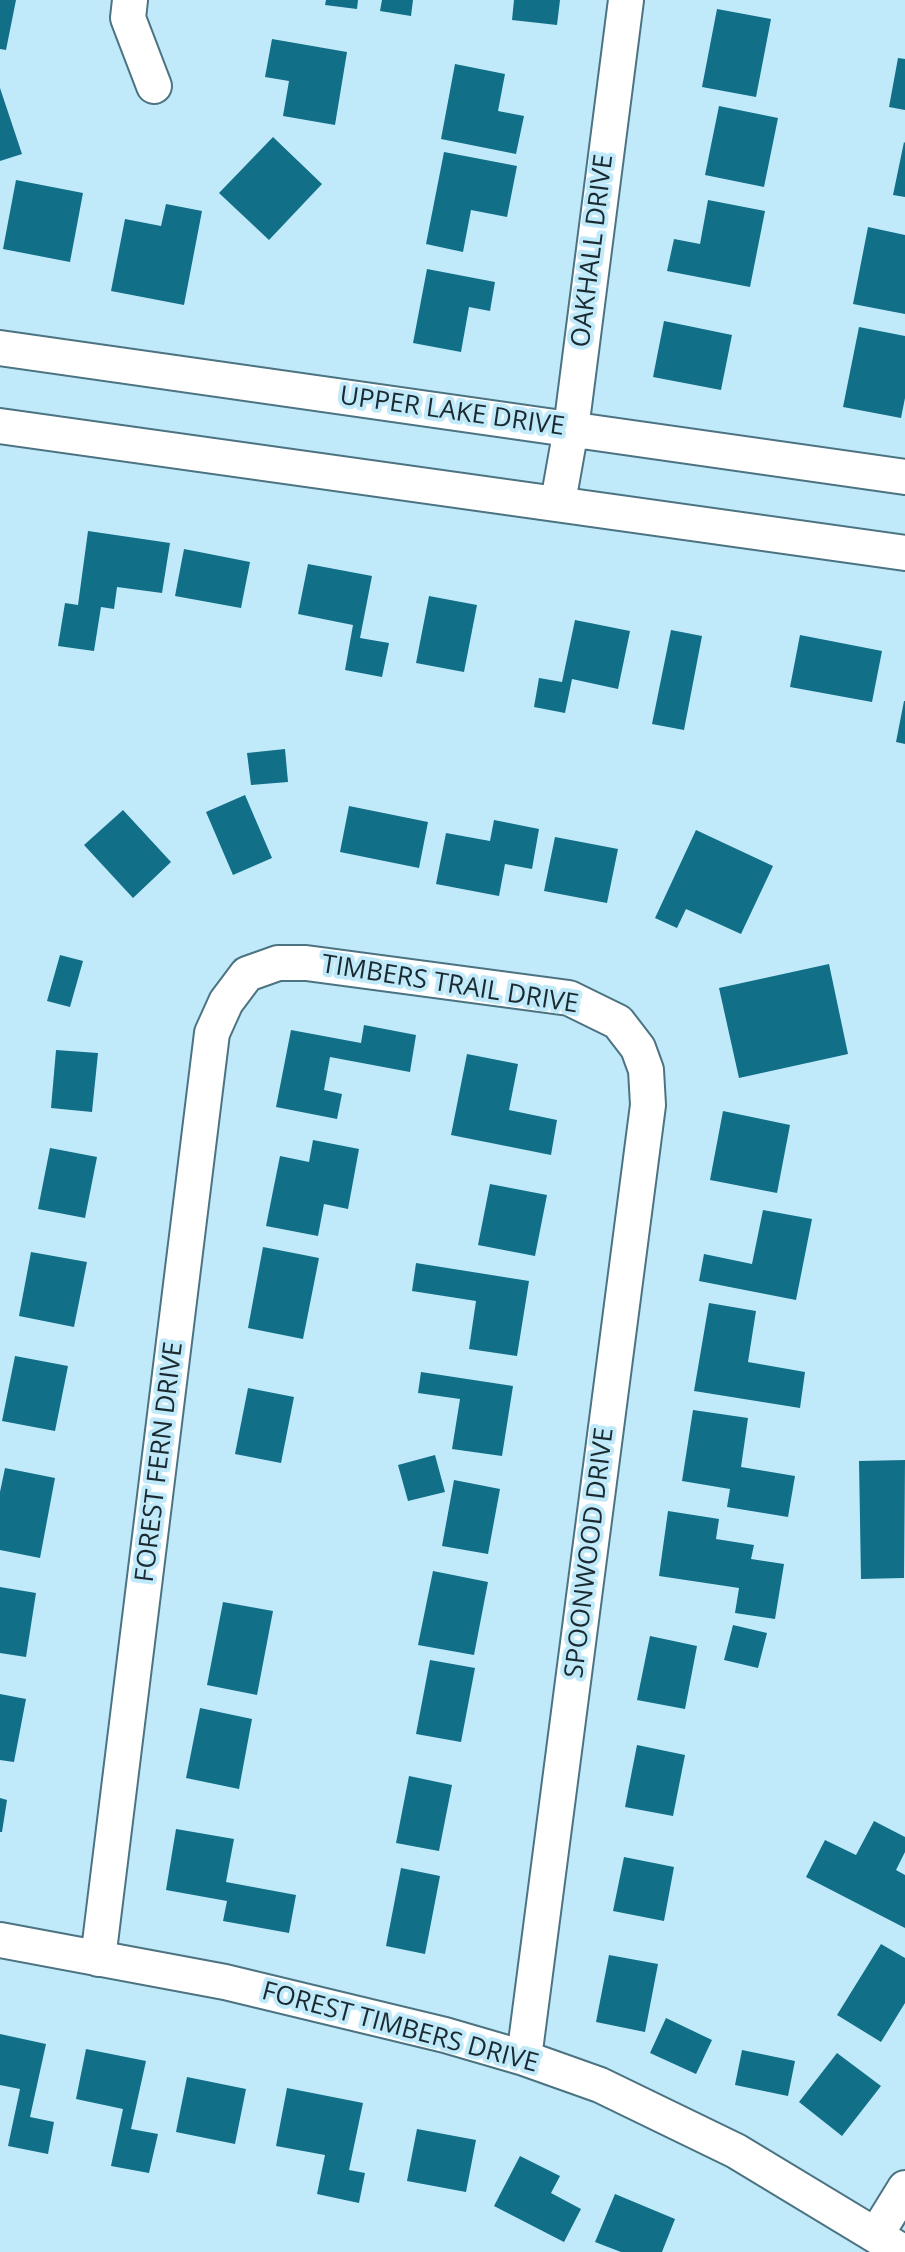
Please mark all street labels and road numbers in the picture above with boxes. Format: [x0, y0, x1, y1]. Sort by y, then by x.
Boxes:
street label: OAKHALL DRIVE [566, 153, 620, 349]
street label: UPPER LAKE DRIVE [338, 381, 566, 443]
street label: TIMBERS TRAIL DRIVE [319, 949, 581, 1021]
street label: FOREST FERN DRIVE [130, 1340, 190, 1584]
street label: SPOONWOOD DRIVE [559, 1426, 621, 1680]
street label: FOREST TIMBERS DRIVE [258, 1976, 542, 2080]

